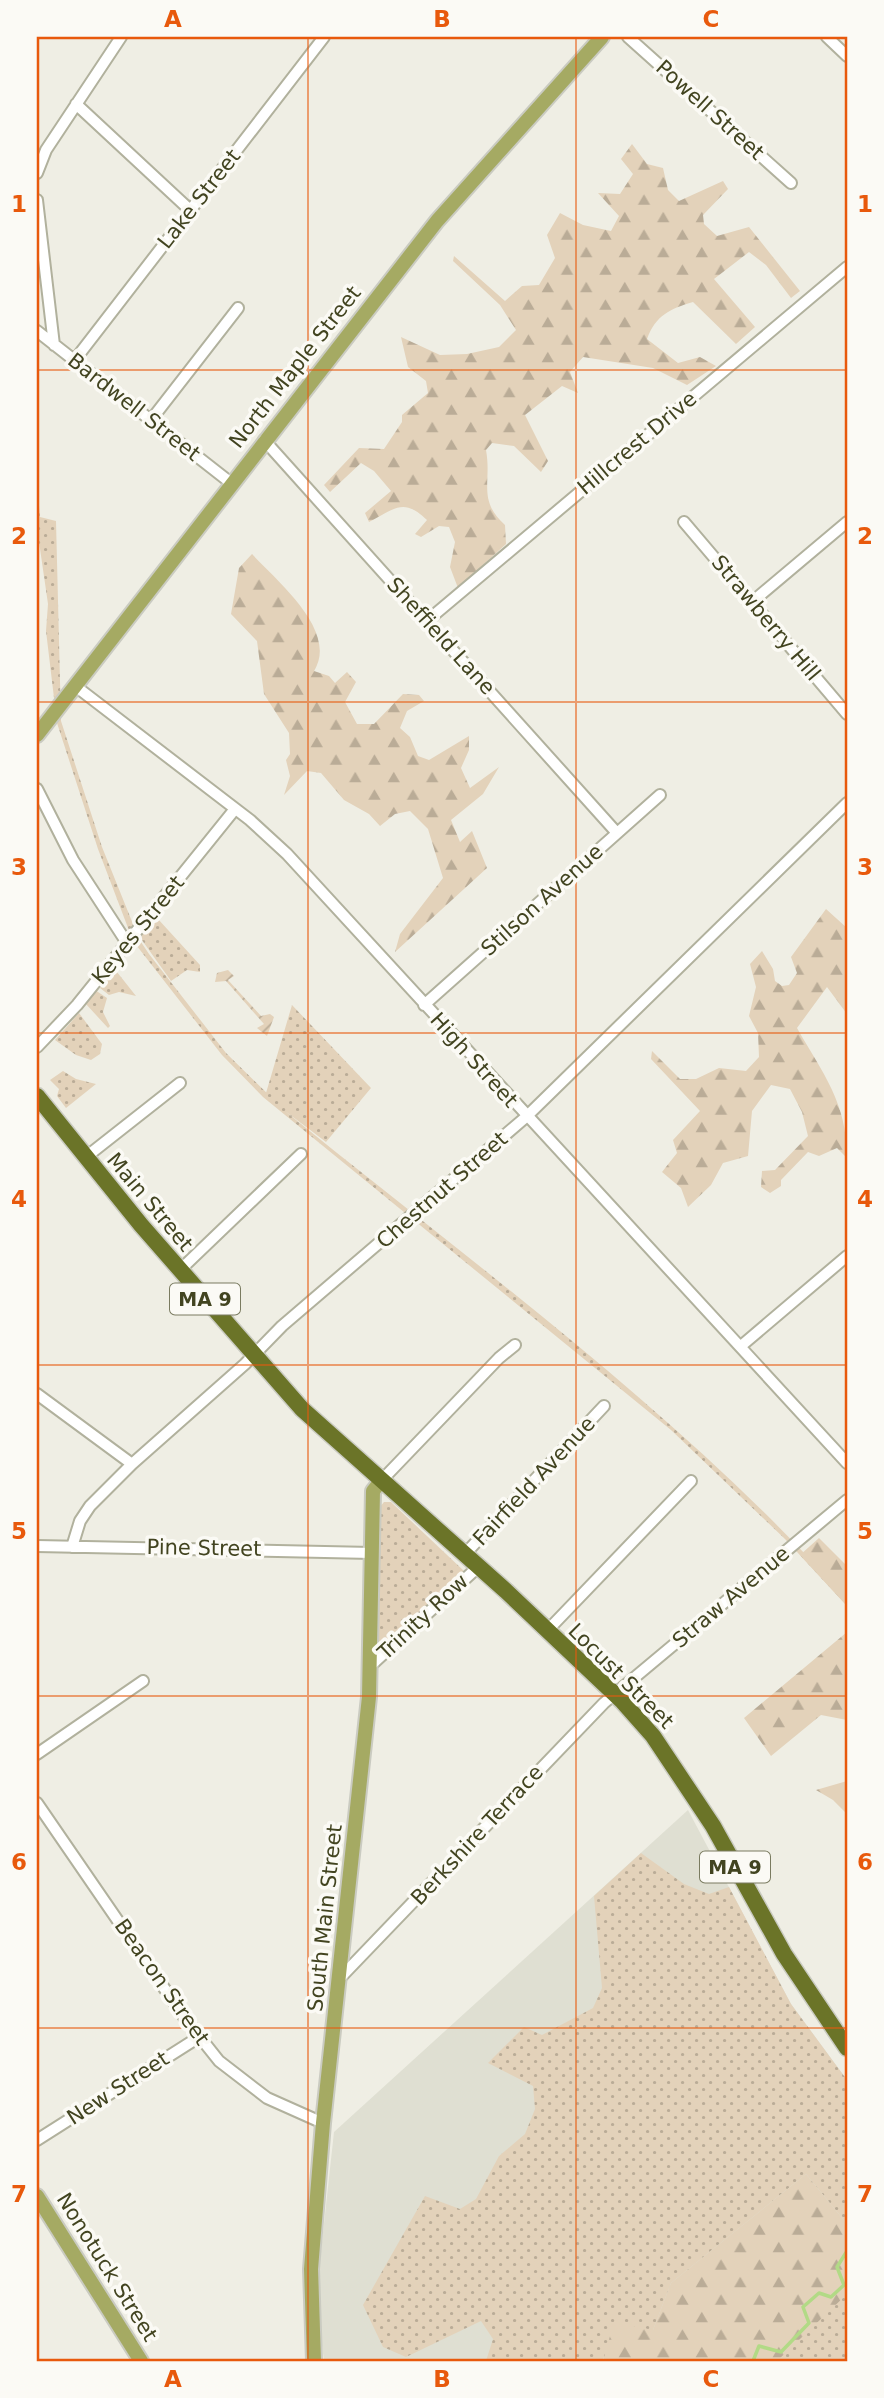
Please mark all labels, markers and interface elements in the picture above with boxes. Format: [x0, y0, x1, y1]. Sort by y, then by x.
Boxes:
text: A [164, 6, 182, 32]
text: B [433, 6, 451, 32]
text: C [703, 6, 719, 32]
street label: Powell Street [651, 55, 769, 165]
street label: Lake Street [153, 145, 245, 253]
text: 1 [11, 191, 27, 217]
text: 1 [857, 191, 873, 217]
street label: North Maple Street [224, 281, 366, 453]
street label: Bardwell Street [63, 348, 205, 466]
street label: Hillcrest Drive [573, 386, 701, 500]
text: 2 [11, 523, 27, 549]
text: 2 [857, 523, 873, 549]
street label: Strawberry Hill [707, 551, 825, 685]
street label: Sheffield Lane [382, 572, 500, 700]
street label: Stilson Avenue [476, 839, 608, 961]
text: 3 [11, 854, 27, 880]
text: 3 [857, 854, 873, 880]
street label: Keyes Street [87, 871, 189, 989]
street label: High Street [425, 1008, 523, 1112]
street label: Chestnut Street [372, 1127, 512, 1253]
street label: Main Street [102, 1148, 198, 1256]
text: 4 [11, 1186, 27, 1212]
text: 4 [857, 1186, 873, 1212]
road number: MA 9 [170, 1284, 240, 1315]
street label: Fairfield Avenue [468, 1412, 600, 1550]
text: 5 [11, 1518, 27, 1544]
text: 5 [857, 1518, 873, 1544]
street label: Pine Street [146, 1535, 262, 1561]
street label: Straw Avenue [668, 1541, 794, 1653]
street label: Trinity Row [372, 1569, 473, 1665]
street label: Locust Street [563, 1618, 679, 1734]
street label: Berkshire Terrace [406, 1760, 548, 1910]
street label: South Main Street [303, 1823, 347, 2013]
text: 6 [11, 1849, 27, 1875]
text: 6 [857, 1849, 873, 1875]
road number: MA 9 [700, 1852, 770, 1882]
street label: Beacon Street [110, 1914, 214, 2050]
street label: New Street [63, 2046, 173, 2130]
text: 7 [11, 2181, 27, 2207]
text: 7 [857, 2181, 873, 2207]
street label: Nonotuck Street [52, 2188, 162, 2346]
text: A [164, 2366, 182, 2392]
text: B [433, 2366, 451, 2392]
text: C [703, 2366, 719, 2392]

